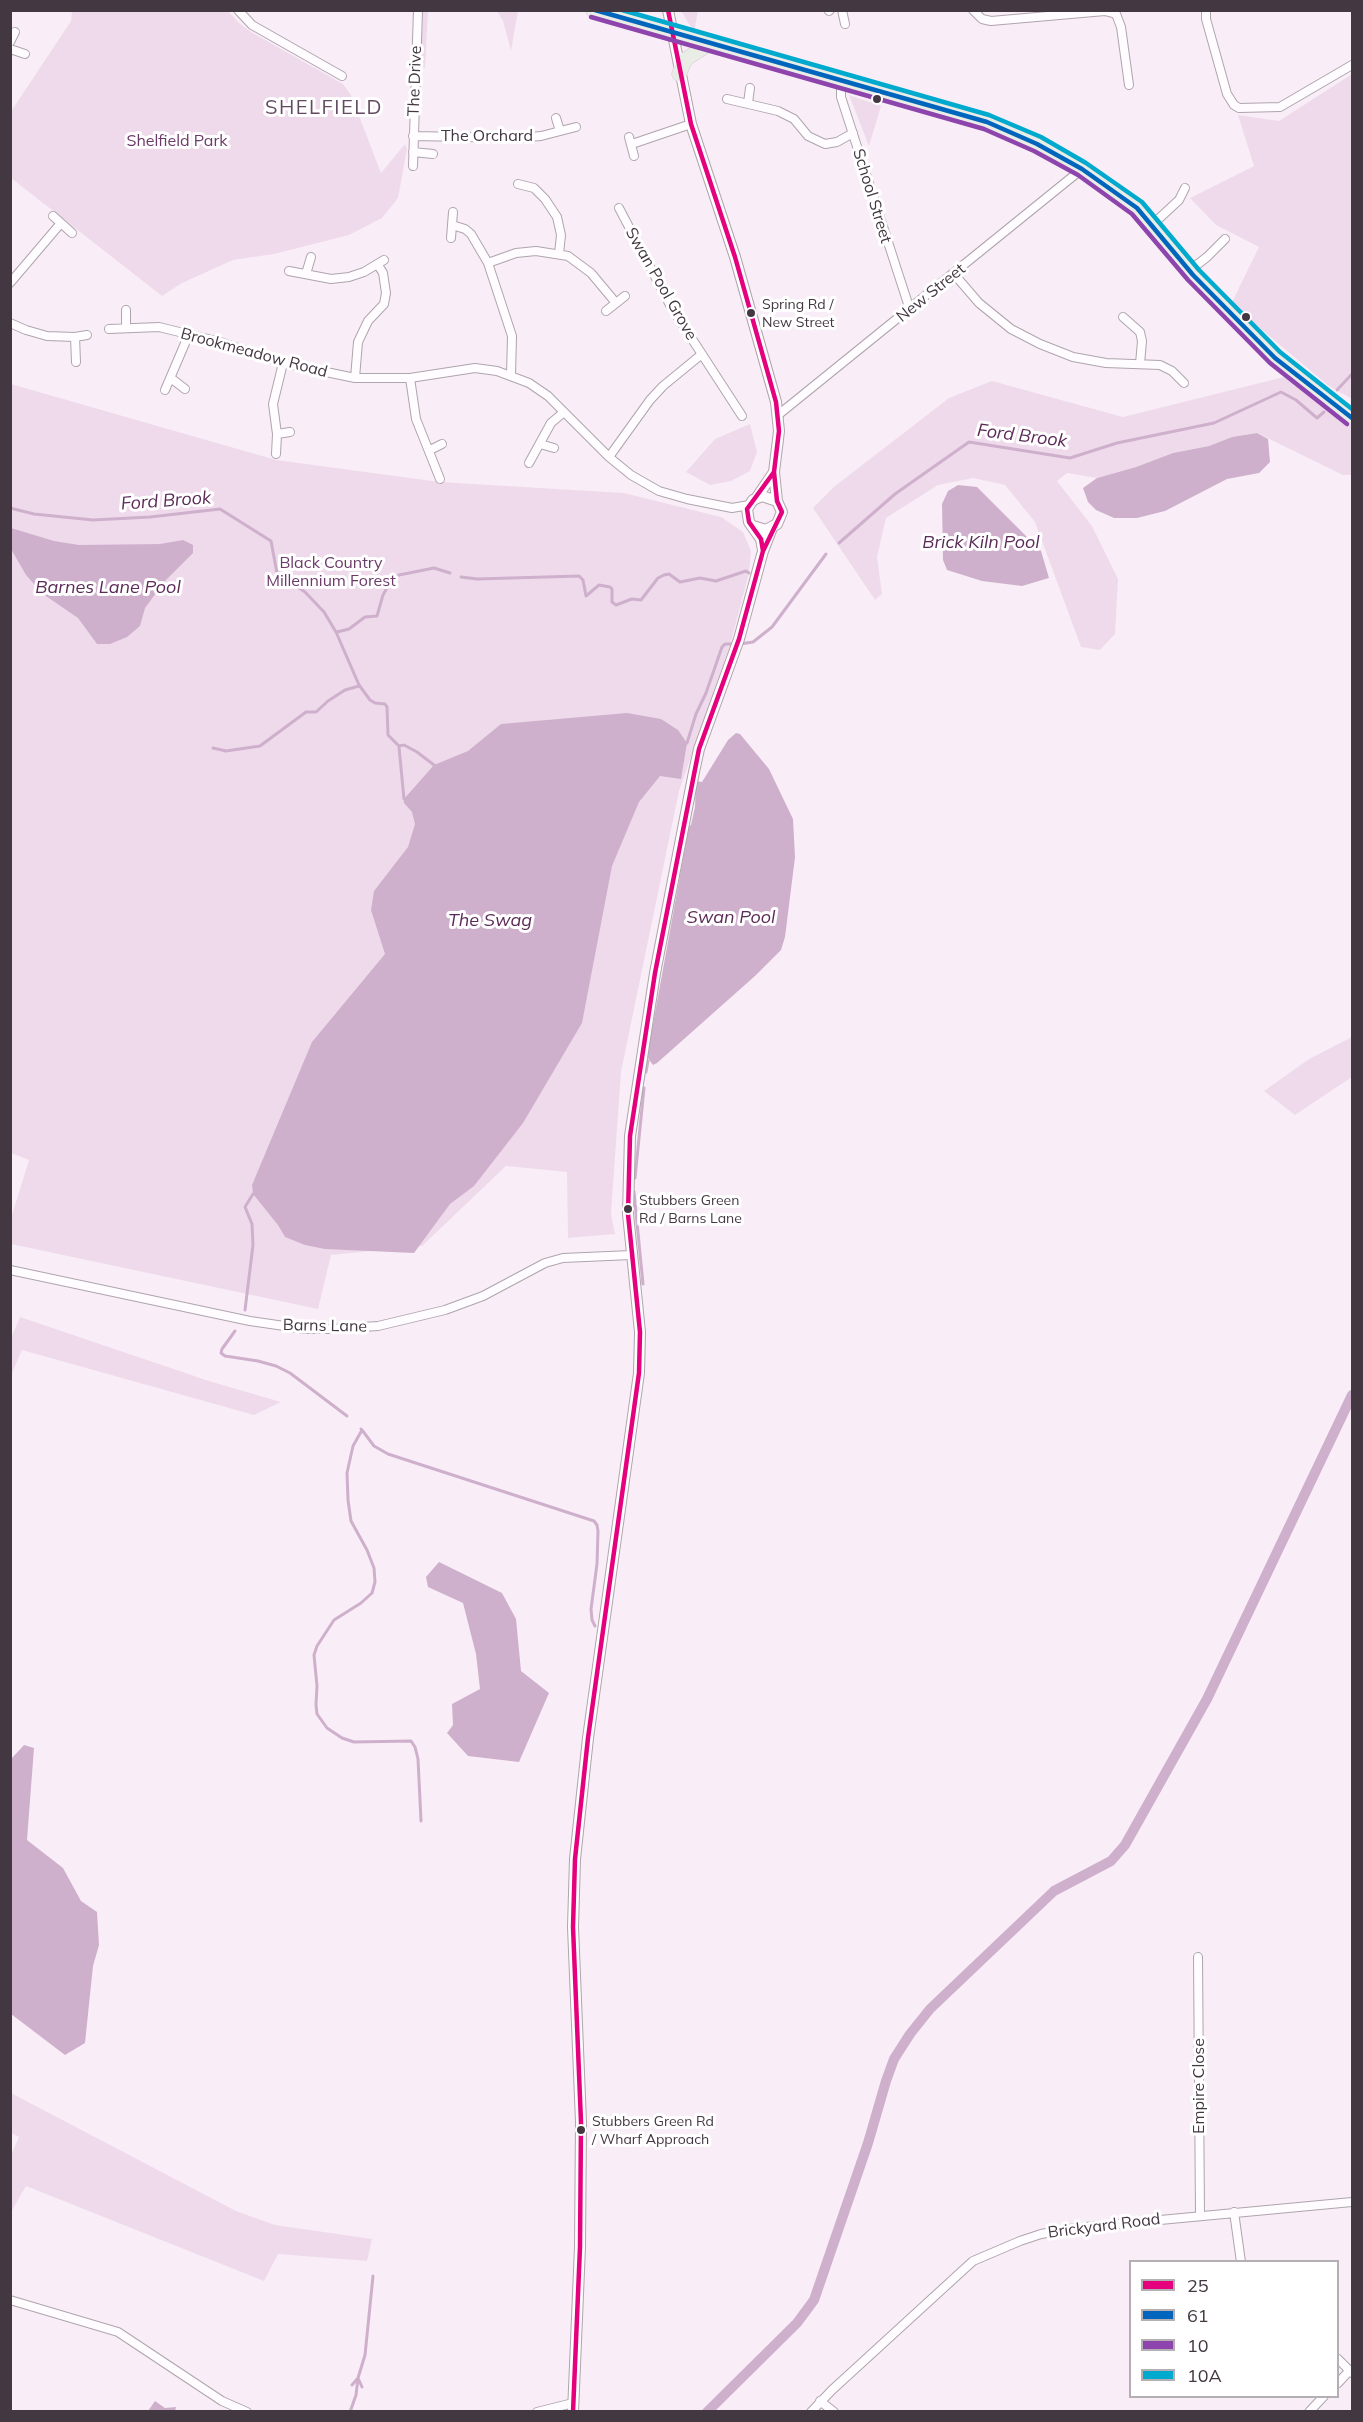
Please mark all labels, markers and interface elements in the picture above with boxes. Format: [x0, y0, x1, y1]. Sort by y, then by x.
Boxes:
street label: The Drive [404, 45, 426, 117]
unlabelled marker [871, 93, 883, 105]
district label: SHELFIELD [265, 96, 383, 120]
street label: The Orchard [441, 126, 533, 146]
park label: Shelfield Park [126, 131, 228, 151]
street label: School Street [849, 146, 895, 246]
street label: Swan Pool Grove [621, 224, 701, 344]
street label: New Street [893, 259, 969, 327]
place label: Spring Rd / New Street [762, 297, 835, 330]
marker: Spring Rd / New Street [745, 307, 757, 319]
unlabelled marker [1240, 311, 1252, 323]
street label: Brookmeadow Road [178, 324, 330, 382]
water label: Ford Brook [976, 420, 1068, 452]
water label: Ford Brook [120, 487, 212, 515]
water label: Brick Kiln Pool [922, 532, 1040, 554]
park label: Black Country Millennium Forest [266, 553, 396, 591]
water label: Barnes Lane Pool [35, 577, 181, 599]
water label: Swan Pool [687, 907, 775, 929]
water label: The Swag [448, 910, 532, 932]
place label: Stubbers Green Rd / Barns Lane [639, 1193, 742, 1226]
marker: Stubbers Green Rd / Barns Lane [622, 1203, 634, 1215]
street label: Barns Lane [283, 1316, 367, 1336]
street label: Empire Close [1189, 2038, 1209, 2134]
place label: Stubbers Green Rd / Wharf Approach [592, 2114, 714, 2146]
marker: Stubbers Green Rd / Wharf Approach [575, 2124, 587, 2136]
street label: Brickyard Road [1047, 2210, 1161, 2242]
legend [1129, 2260, 1339, 2398]
text: 25 [1187, 2274, 1209, 2297]
text: 61 [1187, 2304, 1209, 2327]
text: 10 [1187, 2334, 1209, 2357]
text: 10A [1187, 2364, 1222, 2387]

